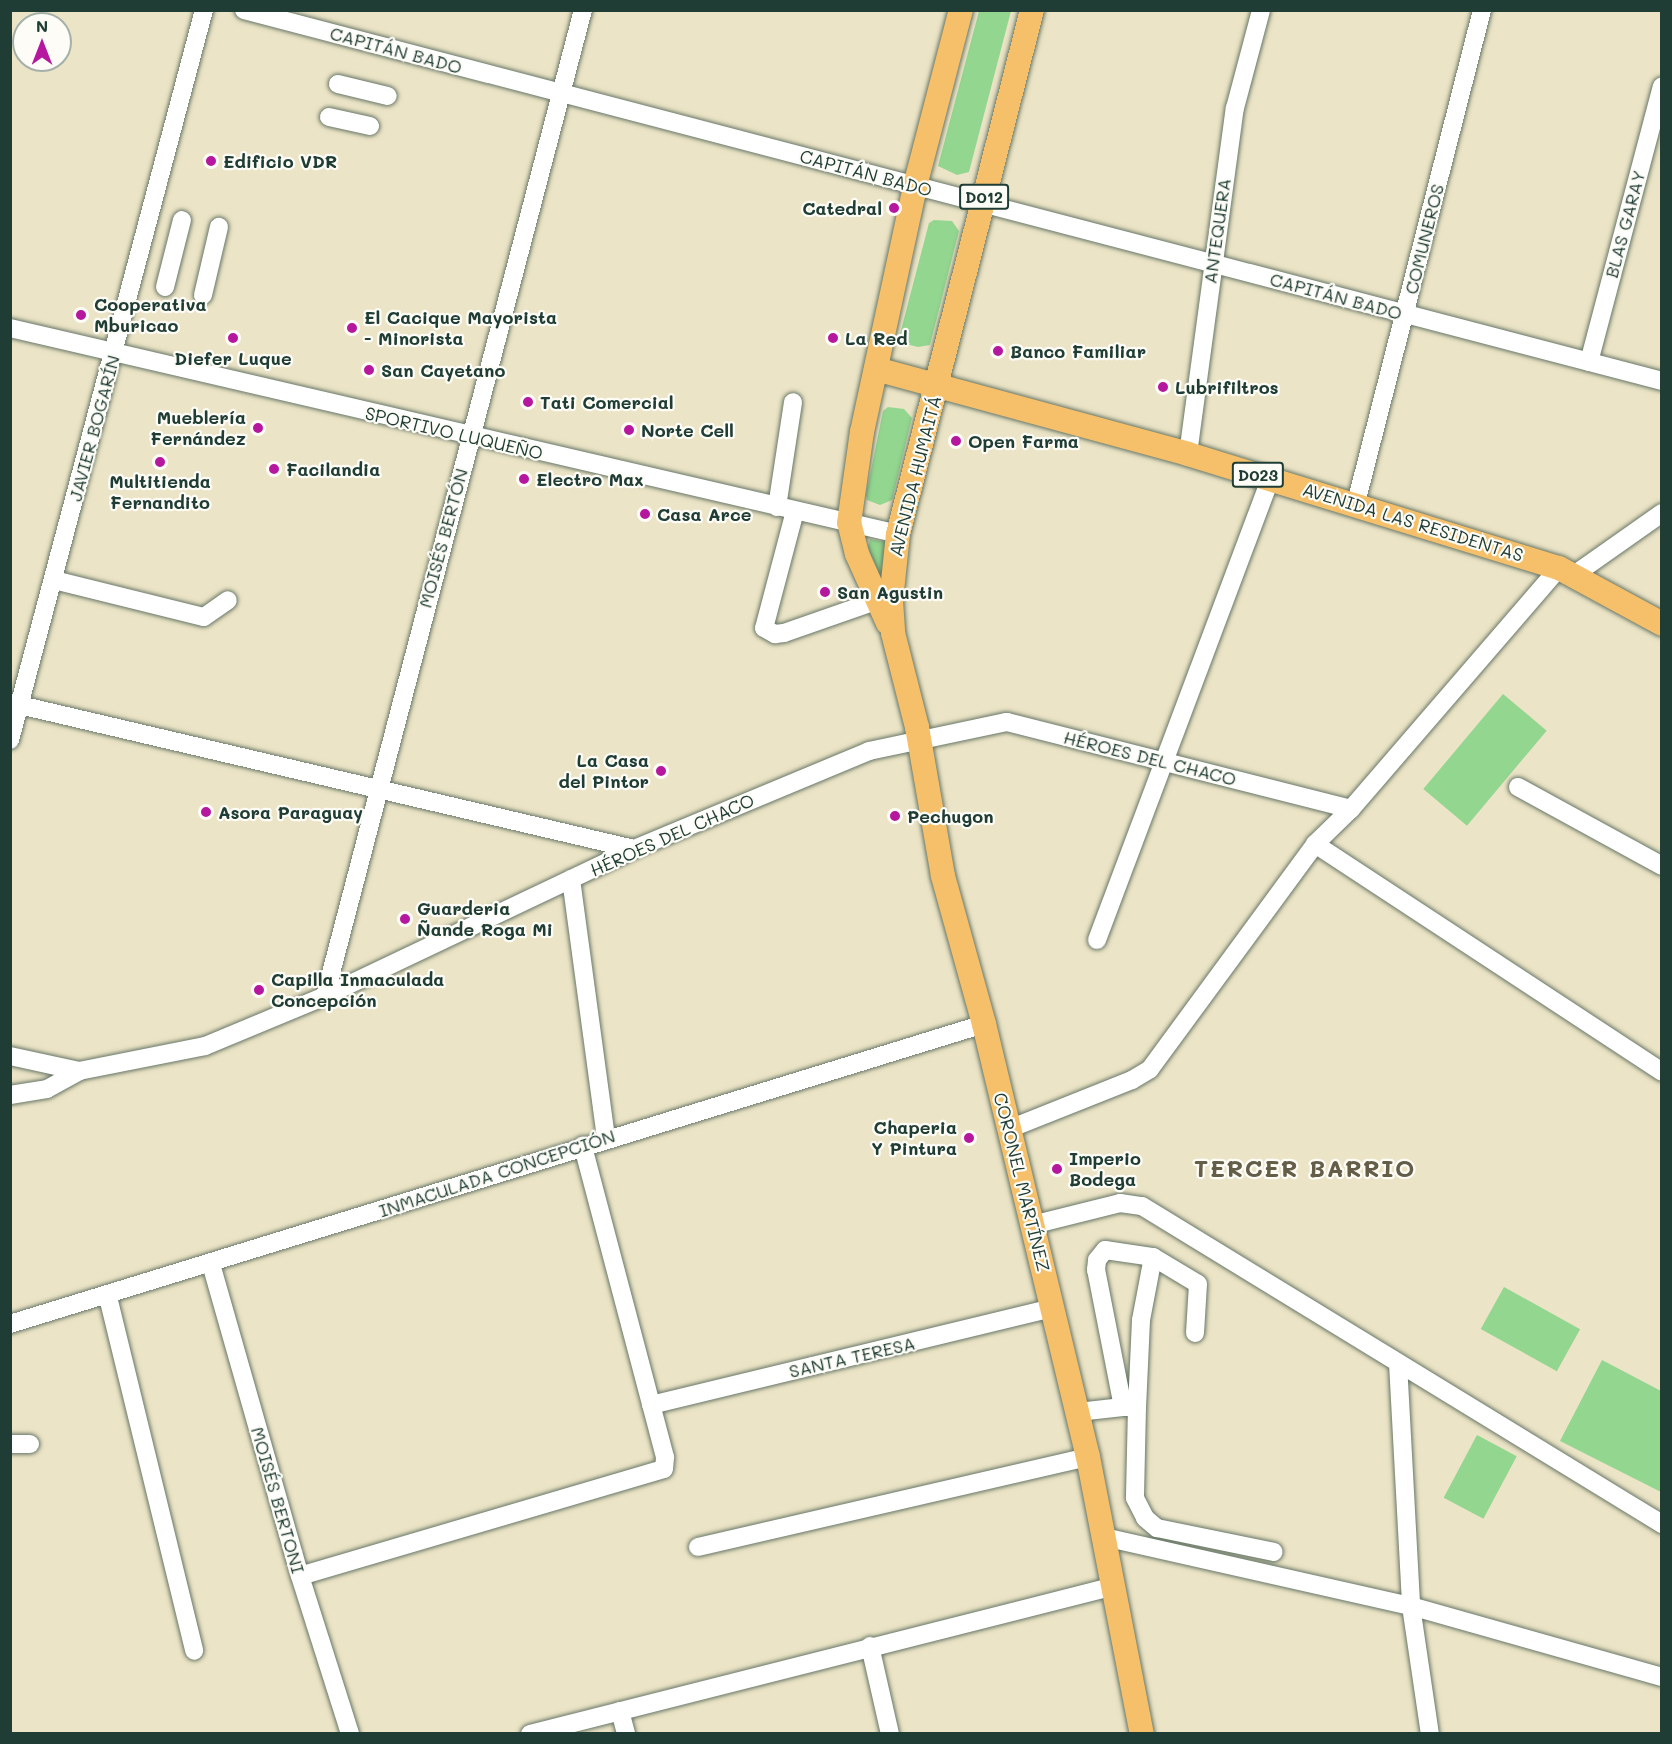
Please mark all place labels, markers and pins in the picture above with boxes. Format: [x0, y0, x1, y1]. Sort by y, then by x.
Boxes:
place label: Edificio VDR [223, 150, 337, 172]
marker: Edificio VDR [204, 154, 218, 168]
place label: Catedral [802, 197, 882, 219]
marker: Catedral [887, 201, 901, 215]
place label: Cooperativa Mburicao [94, 294, 207, 336]
marker: Cooperativa Mburicao [72, 306, 90, 324]
place label: El Cacique Mayorista - Minorista [364, 307, 557, 350]
marker: El Cacique Mayorista - Minorista [345, 321, 359, 335]
place label: La Red [845, 327, 908, 349]
marker: Diefer Luque [226, 331, 240, 345]
marker: La Red [826, 331, 840, 345]
place label: Banco Familiar [1010, 340, 1146, 362]
marker: Banco Familiar [991, 344, 1005, 358]
place label: Diefer Luque [174, 347, 292, 369]
place label: San Cayetano [381, 359, 505, 381]
marker: San Cayetano [362, 363, 376, 377]
place label: Lubrifiltros [1175, 376, 1279, 398]
marker: Lubrifiltros [1156, 380, 1170, 394]
place label: Tati Comercial [540, 391, 674, 413]
marker: Tati Comercial [521, 395, 535, 409]
place label: Mueblería Fernández [150, 407, 246, 450]
place label: Norte Cell [641, 419, 734, 441]
marker: Mueblería Fernández [251, 421, 265, 435]
marker: Norte Cell [622, 423, 636, 437]
place label: Open Farma [968, 430, 1079, 452]
marker: Open Farma [949, 434, 963, 448]
marker: Multitienda Fernandito [153, 455, 167, 469]
place label: Facilandia [286, 458, 380, 480]
marker: Facilandia [267, 462, 281, 476]
place label: Electro Max [536, 468, 644, 490]
place label: Multitienda Fernandito [109, 471, 211, 514]
marker: Electro Max [517, 472, 531, 486]
place label: Casa Arce [657, 503, 751, 525]
marker: Casa Arce [638, 507, 652, 521]
place label: San Agustin [837, 581, 943, 603]
marker: San Agustin [818, 585, 832, 599]
place label: La Casa del Pintor [559, 750, 649, 792]
marker: La Casa del Pintor [654, 764, 668, 778]
place label: Asora Paraguay [218, 801, 363, 823]
marker: Asora Paraguay [199, 805, 213, 819]
place label: Pechugon [907, 805, 994, 827]
marker: Pechugon [888, 809, 902, 823]
place label: Guarderia Ñande Roga Mi [417, 898, 553, 940]
marker: Guarderia Ñande Roga Mi [398, 912, 412, 926]
place label: Capilla Inmaculada Concepción [271, 969, 444, 1012]
marker: Capilla Inmaculada Concepción [252, 983, 266, 997]
place label: Chaperia Y Pintura [871, 1117, 957, 1160]
marker: Chaperia Y Pintura [962, 1131, 976, 1145]
place label: Imperio Bodega [1069, 1148, 1141, 1190]
marker: Imperio Bodega [1050, 1162, 1064, 1176]

